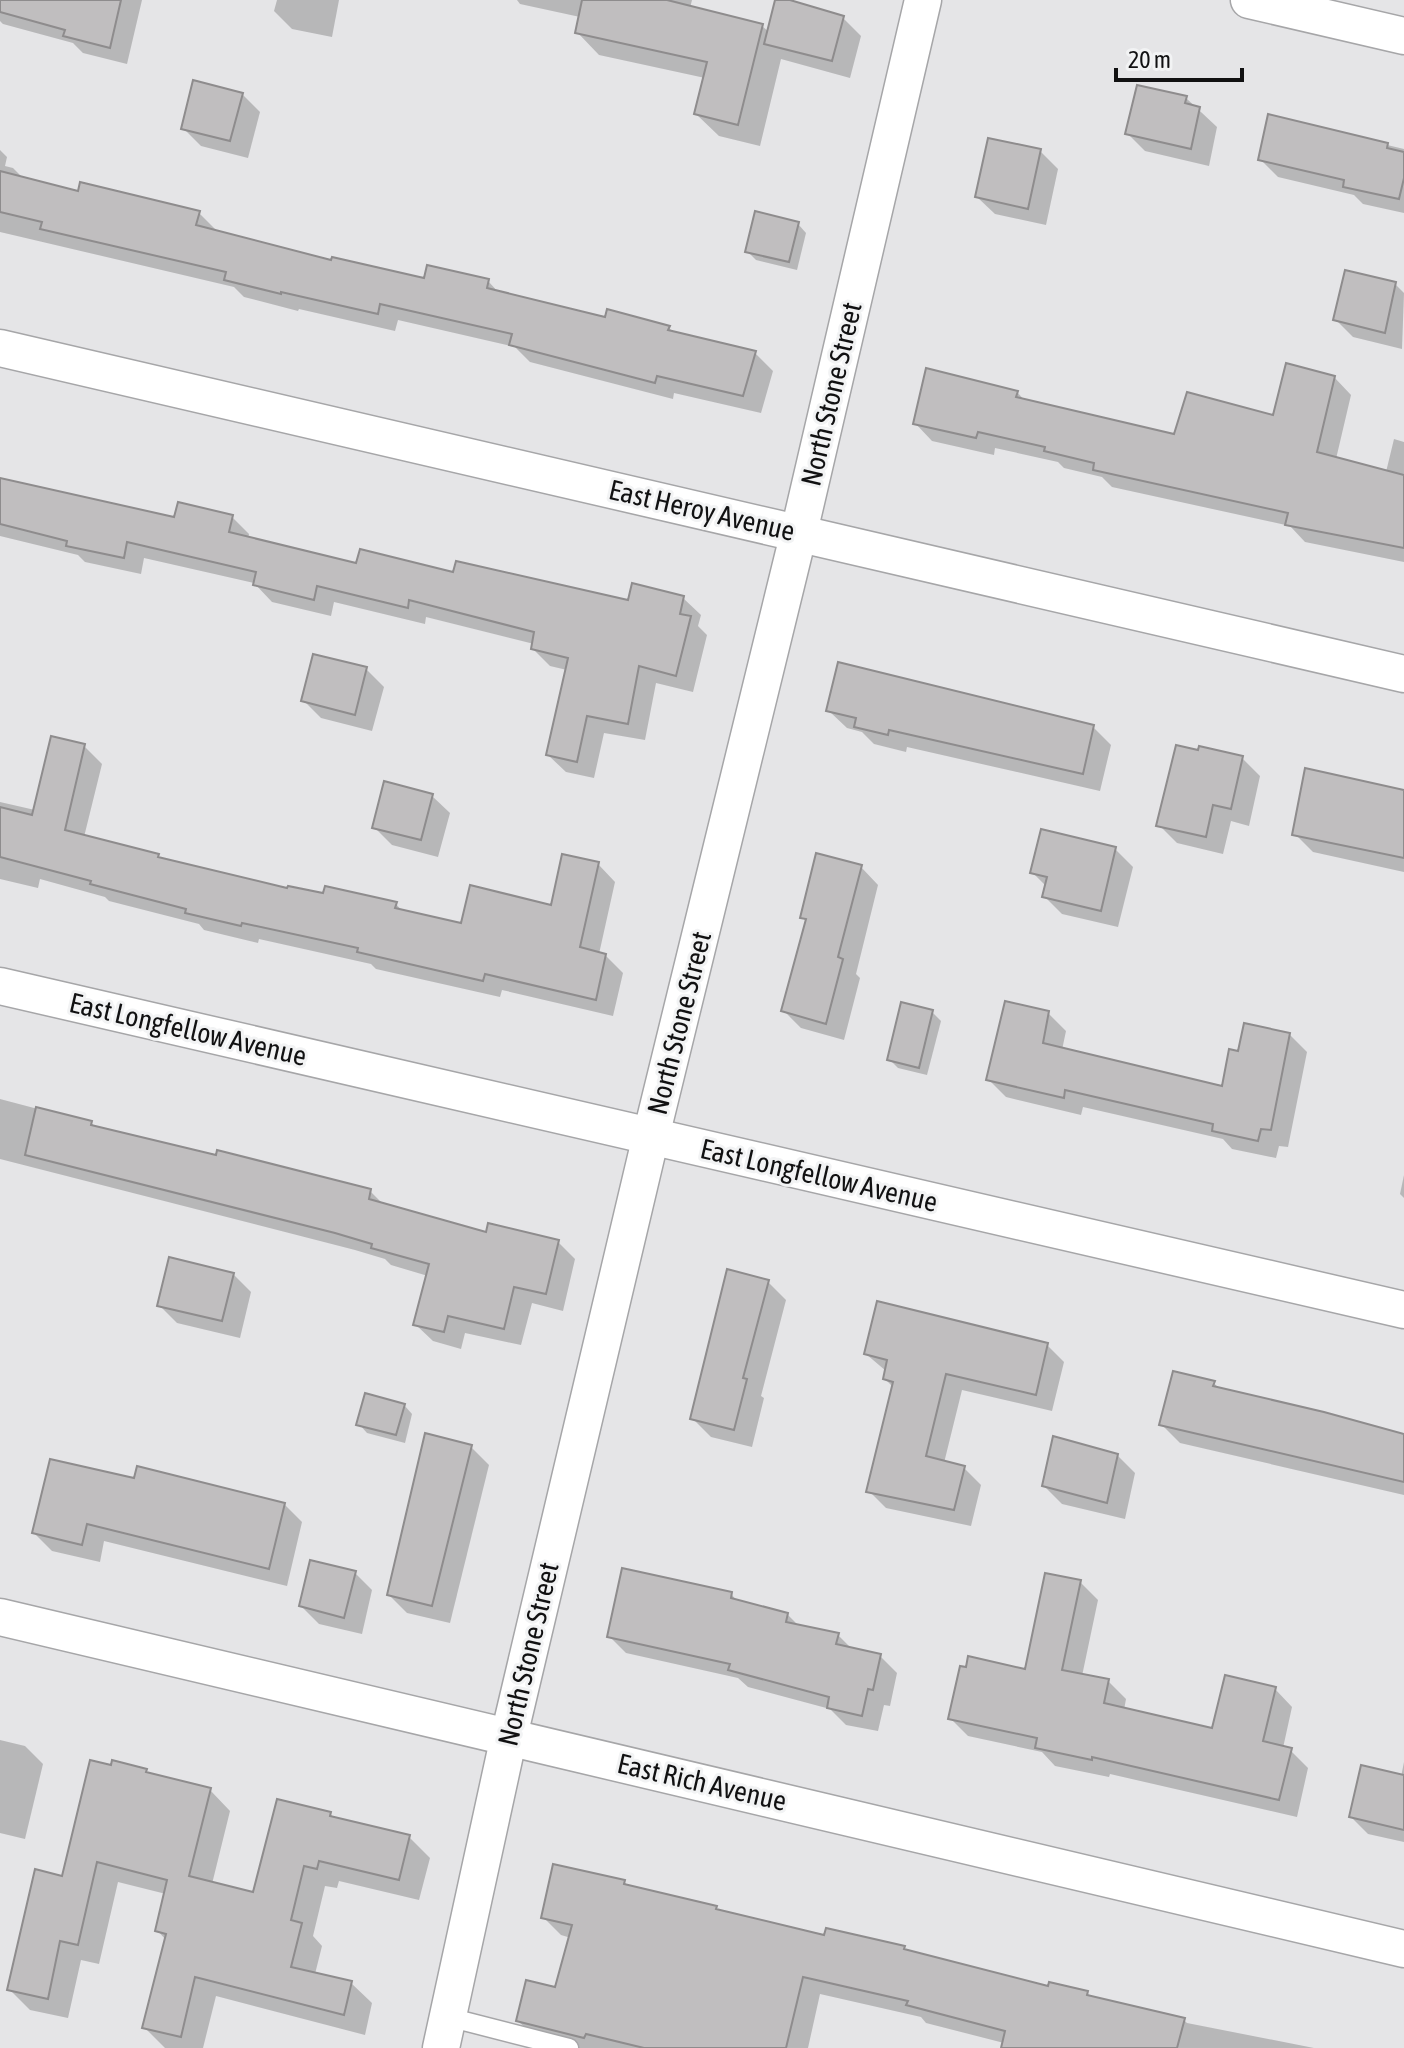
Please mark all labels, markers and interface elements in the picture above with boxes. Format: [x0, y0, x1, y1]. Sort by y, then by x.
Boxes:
scale bar [1116, 32, 1242, 82]
text: 20 m [1128, 46, 1171, 73]
street label: North Stone Street [794, 299, 868, 489]
street label: East Heroy Avenue [606, 473, 798, 547]
street label: North Stone Street [641, 928, 717, 1118]
street label: East Longfellow Avenue [66, 986, 310, 1072]
street label: East Longfellow Avenue [697, 1132, 941, 1218]
street label: North Stone Street [491, 1559, 565, 1749]
street label: East Rich Avenue [614, 1747, 790, 1817]

